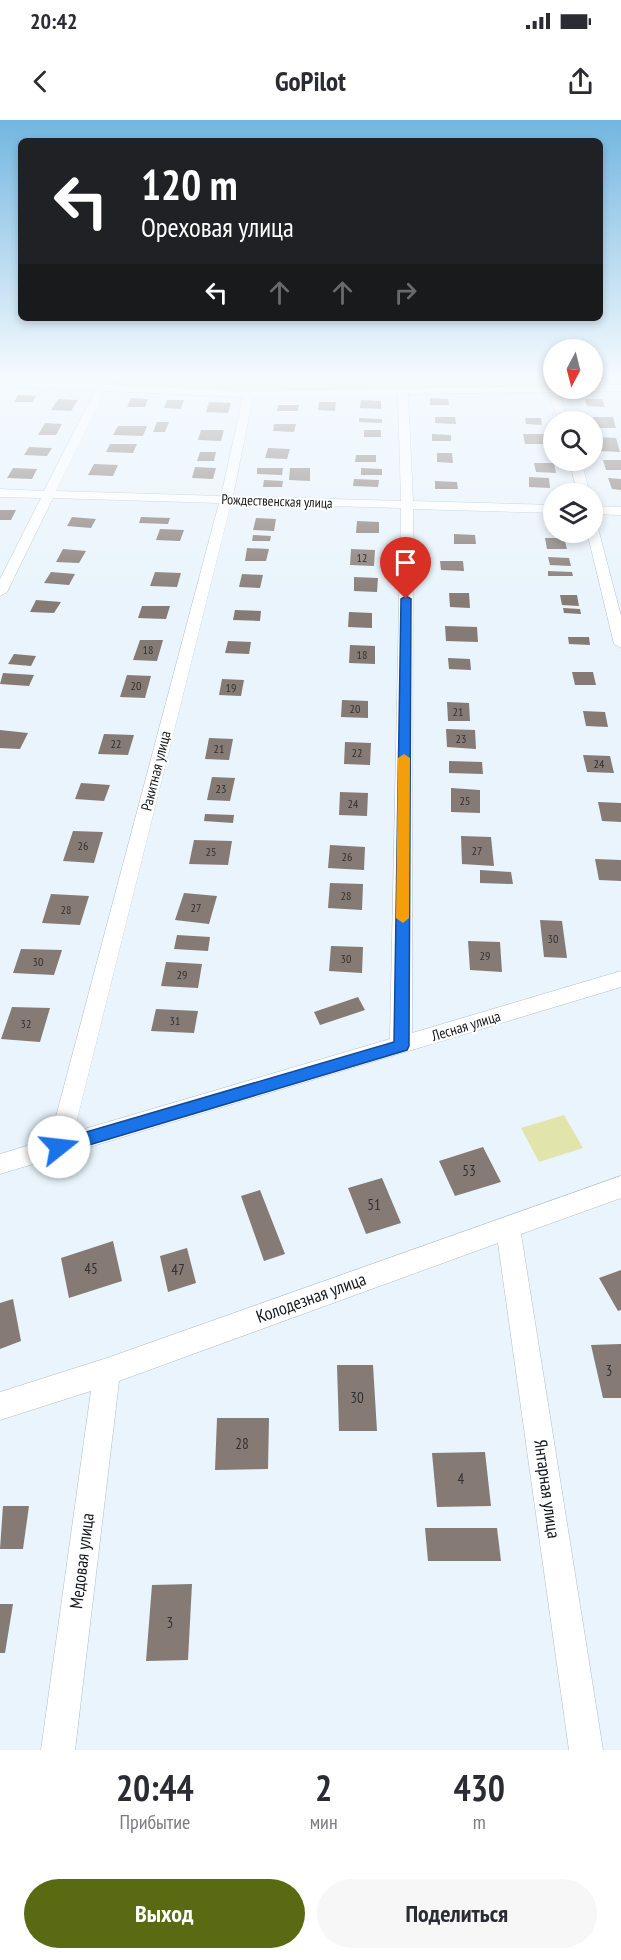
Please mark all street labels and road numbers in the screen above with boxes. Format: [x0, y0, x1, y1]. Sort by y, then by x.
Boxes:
street label: Рождественская улица [221, 490, 333, 512]
street label: Ракитная улица [136, 729, 175, 813]
street label: Лесная улица [428, 1006, 503, 1045]
street label: Колодезная улица [253, 1267, 369, 1328]
street label: Янтарная улица [529, 1438, 566, 1540]
street label: Медовая улица [64, 1512, 99, 1610]

